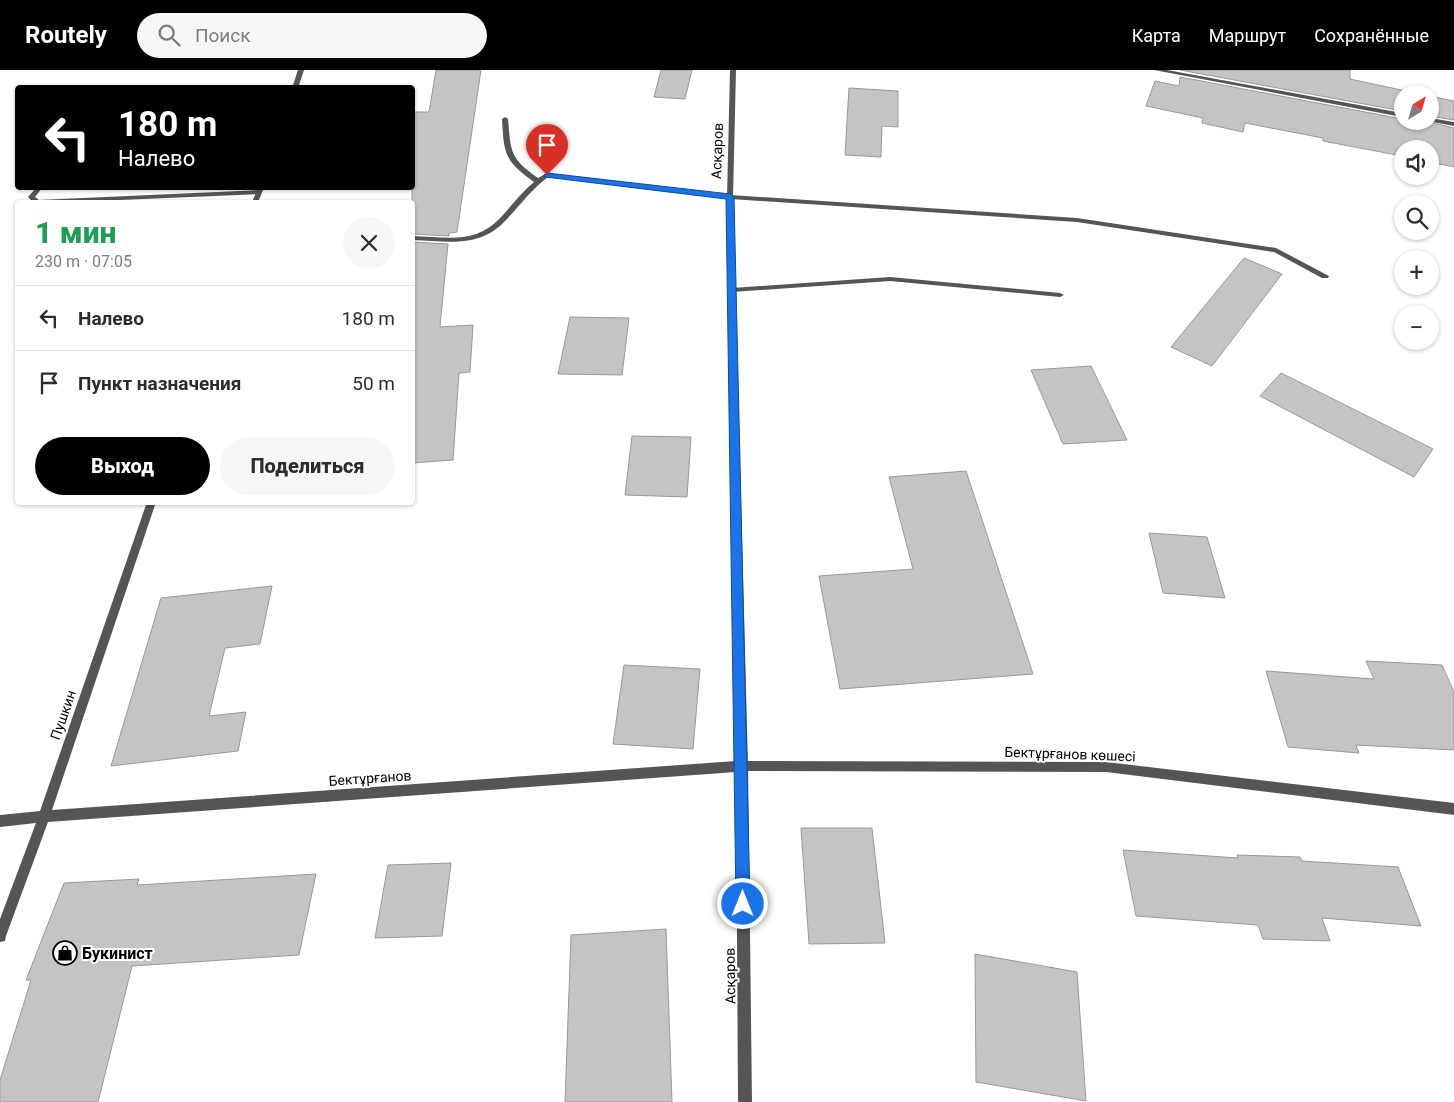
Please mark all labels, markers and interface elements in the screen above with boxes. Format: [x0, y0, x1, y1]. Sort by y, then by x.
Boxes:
search box [137, 13, 487, 58]
text: Routely [25, 21, 107, 49]
icon: search [155, 21, 183, 49]
text: Поиск [195, 24, 250, 47]
text: Карта [1132, 25, 1181, 46]
text: Маршрут [1209, 25, 1286, 46]
text: Сохранённые [1314, 25, 1429, 46]
north arrow [1394, 85, 1439, 130]
map controls [1394, 85, 1439, 350]
text: 180 m [118, 104, 217, 145]
icon: left [35, 105, 100, 170]
street label: Асқаров [708, 123, 726, 179]
pin [526, 124, 568, 175]
icon: arrive [533, 131, 561, 159]
button: sound [1394, 140, 1439, 185]
text: Налево [118, 146, 195, 171]
button: search [1394, 195, 1439, 240]
text: 1 мин [35, 215, 116, 250]
button: close [343, 217, 395, 269]
button: + [1394, 250, 1439, 295]
text: 230 m · 07:05 [35, 252, 132, 271]
icon: left [35, 304, 63, 332]
button: − [1394, 305, 1439, 350]
text: Налево [78, 307, 144, 330]
text: 180 m [342, 307, 395, 330]
icon: arrive [35, 369, 63, 397]
text: Пункт назначения [78, 372, 241, 395]
text: 50 m [352, 372, 395, 395]
button: Выход [35, 437, 210, 495]
button: Поделиться [220, 437, 395, 495]
street label: Пушкин [47, 688, 79, 742]
street label: Бектұрғанов көшесі [1004, 744, 1136, 764]
street label: Бектұрғанов [328, 767, 412, 789]
position arrow [716, 877, 768, 929]
shop icon: Букинист [52, 940, 78, 966]
place label: Букинист [82, 944, 153, 963]
street label: Асқаров [722, 948, 738, 1004]

